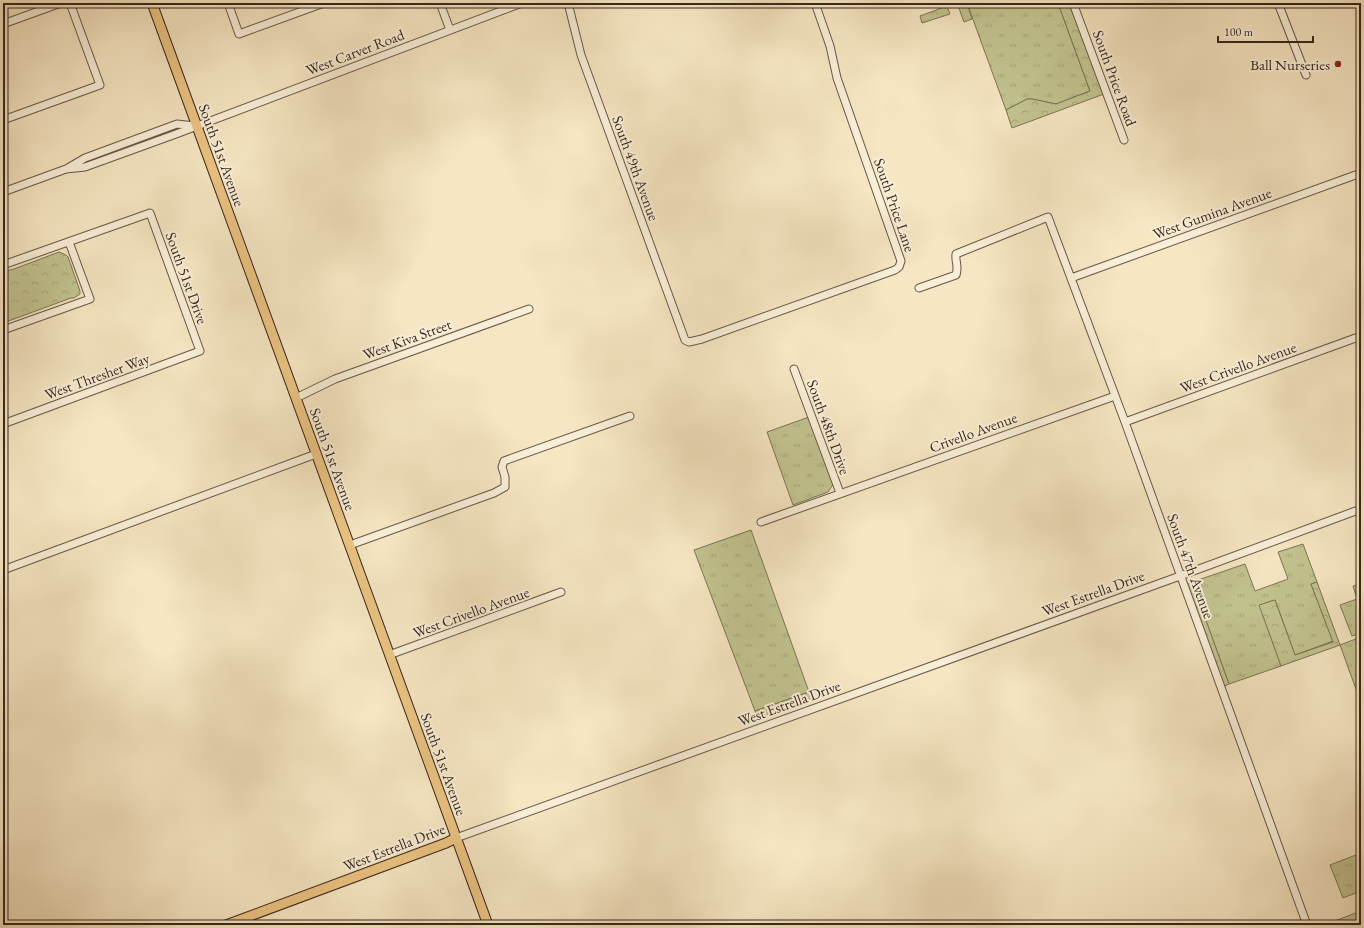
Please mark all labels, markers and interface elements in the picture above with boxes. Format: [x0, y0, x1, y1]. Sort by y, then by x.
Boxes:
scale bar [1218, 18, 1313, 44]
street label: West Carver Road [303, 24, 407, 79]
text: 100 m [1224, 24, 1254, 40]
street label: South Price Road [1089, 27, 1141, 129]
place label: Ball Nurseries [1250, 55, 1330, 74]
marker: Ball Nurseries [1333, 59, 1343, 69]
street label: South 51st Avenue [195, 101, 249, 209]
street label: South 49th Avenue [608, 113, 664, 223]
street label: South Price Lane [870, 156, 920, 254]
street label: West Gumina Avenue [1150, 183, 1274, 243]
street label: South 51st Drive [162, 229, 213, 327]
street label: West Kiva Street [360, 314, 454, 364]
street label: West Crivello Avenue [1177, 337, 1299, 397]
street label: West Thresher Way [42, 348, 153, 404]
street label: South 48th Drive [803, 377, 855, 477]
street label: South 51st Avenue [306, 405, 360, 513]
street label: Crivello Avenue [926, 407, 1020, 457]
street label: South 47th Avenue [1163, 511, 1219, 621]
street label: West Estrella Drive [1039, 566, 1147, 620]
street label: West Crivello Avenue [410, 582, 532, 642]
street label: West Estrella Drive [735, 676, 843, 730]
street label: South 51st Avenue [417, 710, 471, 818]
street label: West Estrella Drive [340, 819, 448, 875]

